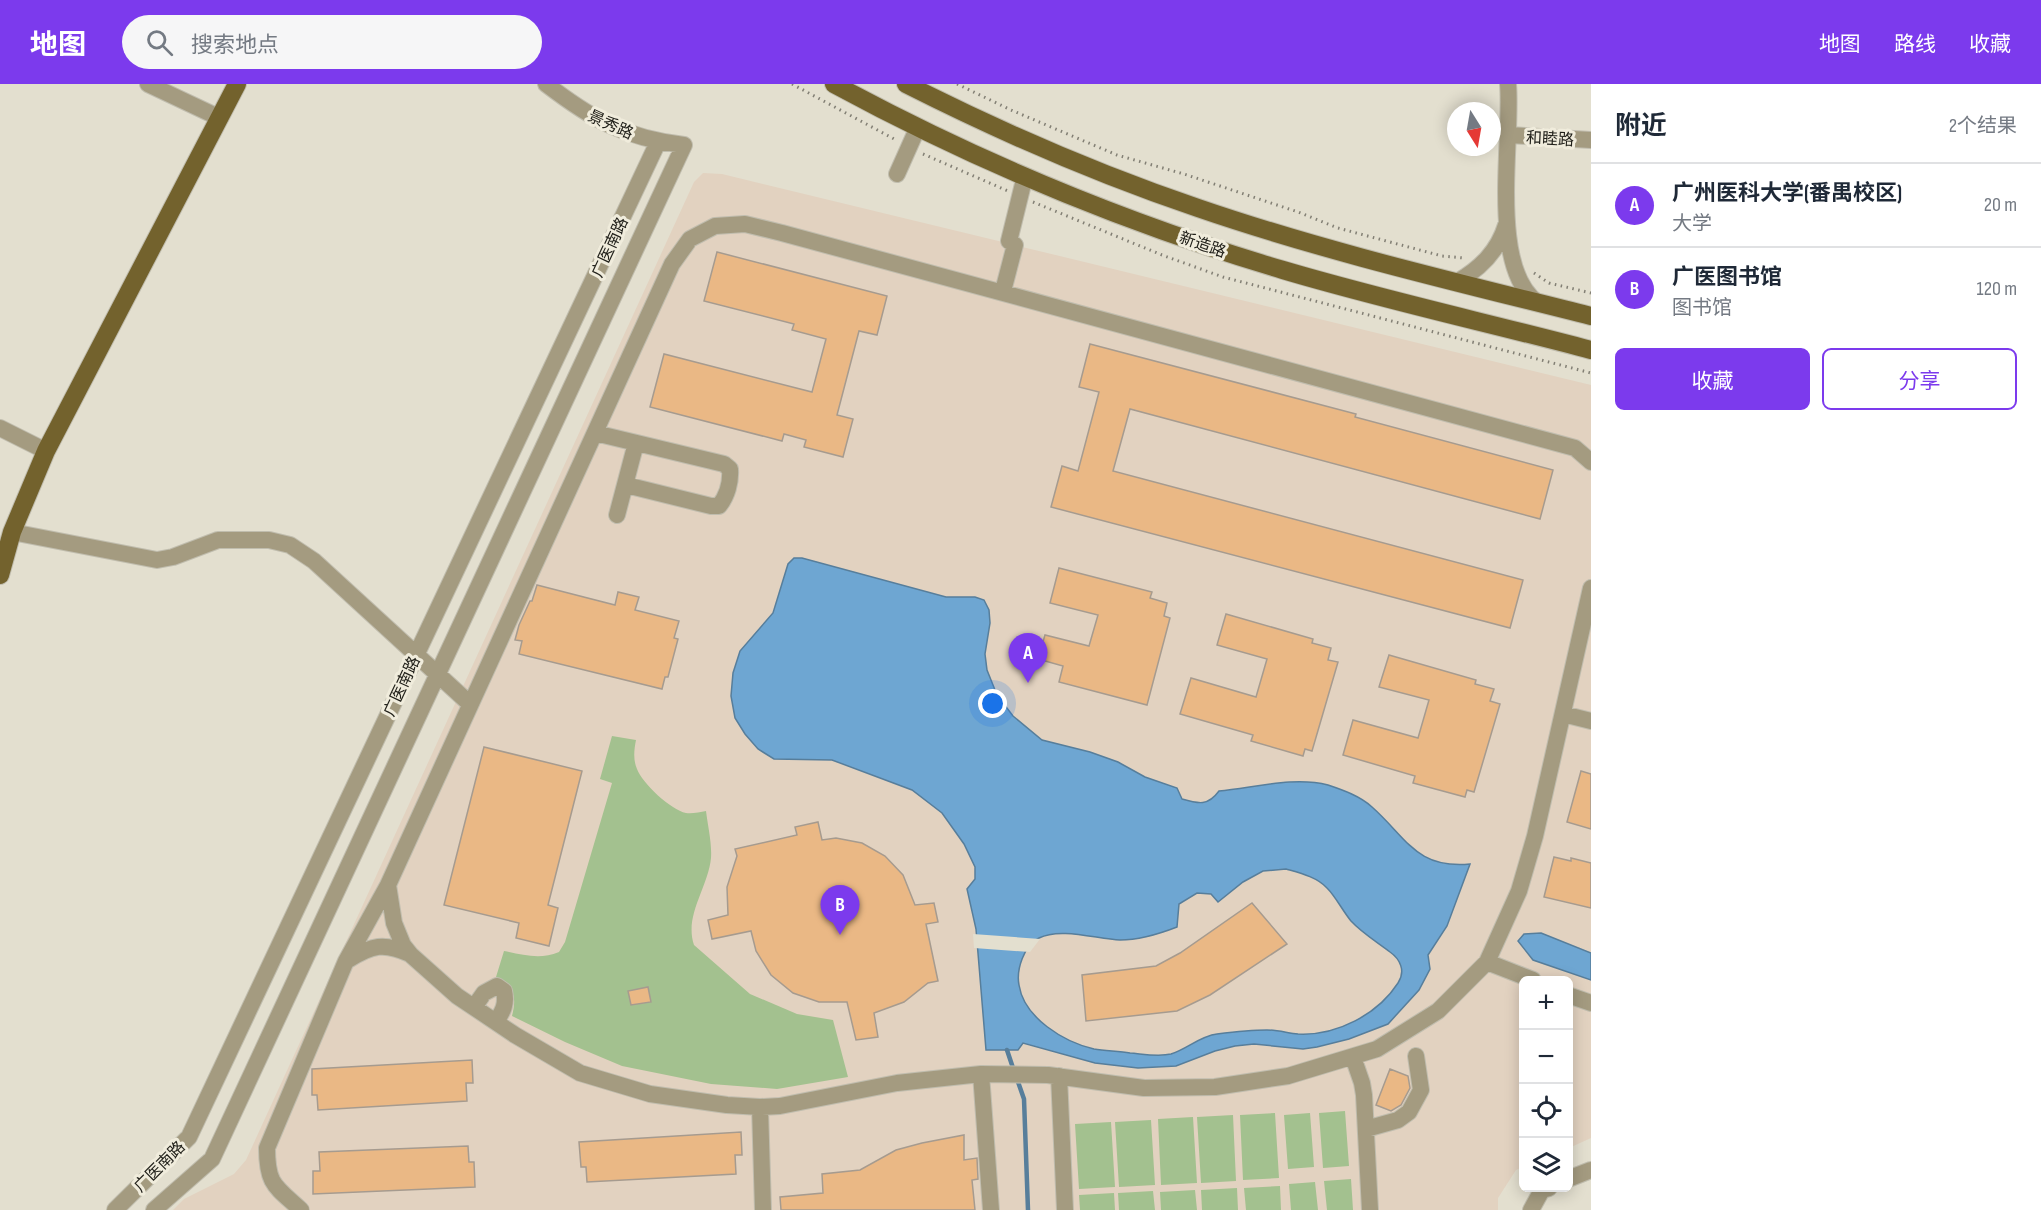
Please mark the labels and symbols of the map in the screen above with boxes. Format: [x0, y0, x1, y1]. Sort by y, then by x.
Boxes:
north arrow [1447, 102, 1501, 156]
street label: 景秀路 [585, 107, 636, 144]
street label: 和睦路 [1525, 129, 1574, 150]
street label: 广医南路 [588, 215, 632, 281]
street label: 新造路 [1177, 229, 1228, 262]
pin: A [1008, 634, 1048, 683]
street label: 广医南路 [380, 654, 424, 720]
your location [978, 689, 1007, 718]
pin: B [820, 886, 860, 935]
street label: 广医南路 [131, 1138, 189, 1196]

